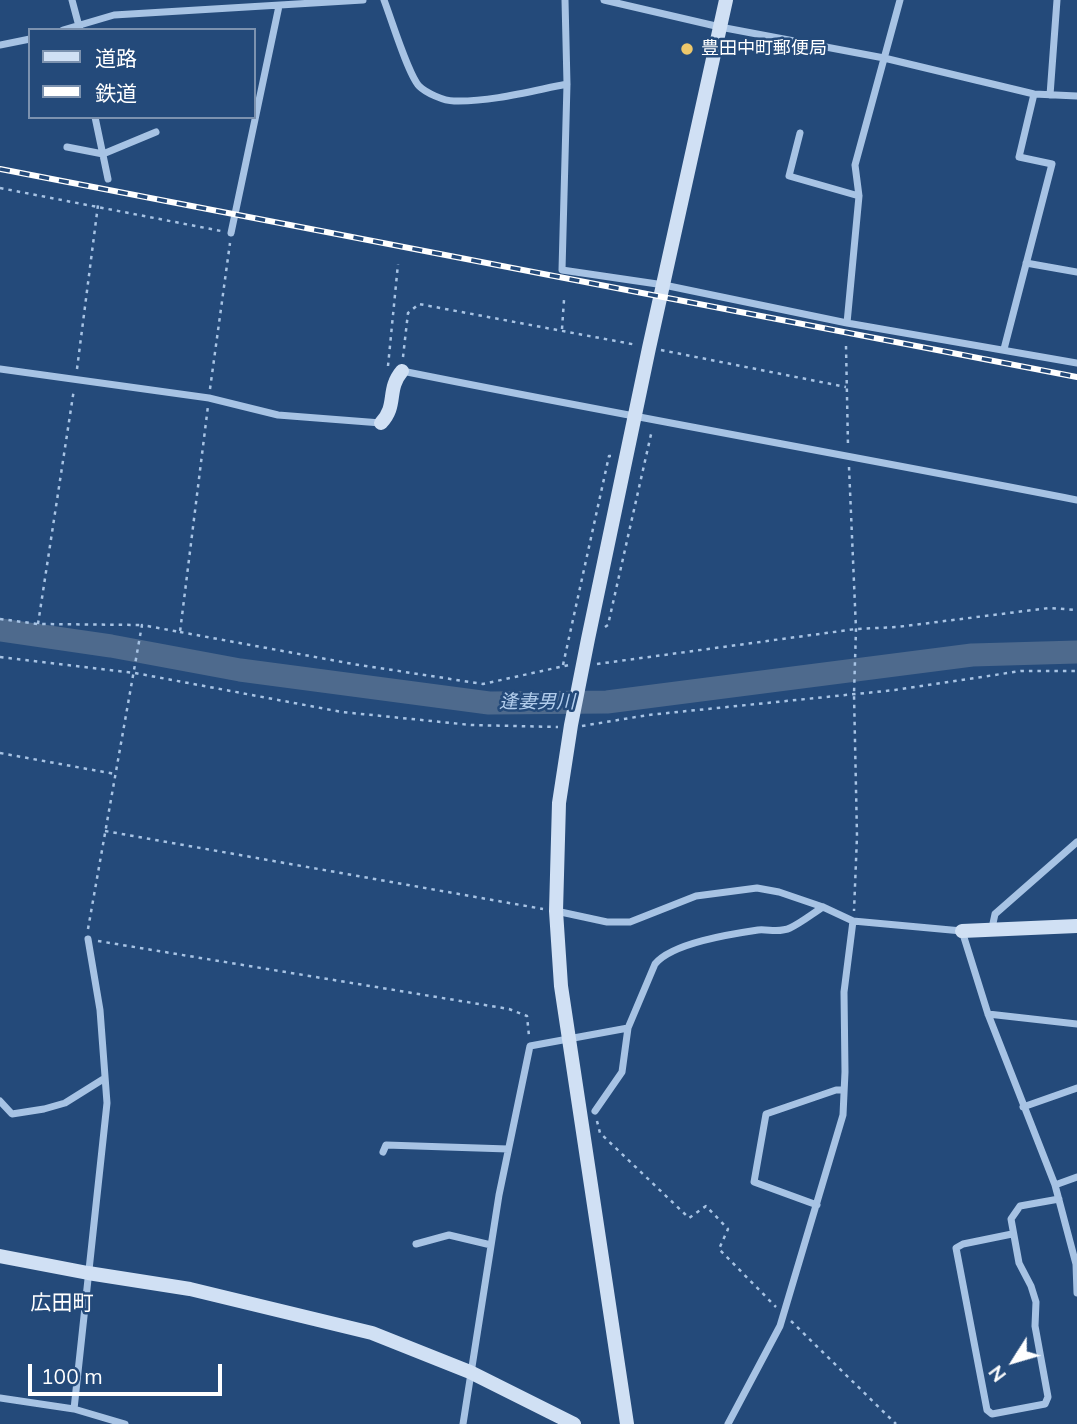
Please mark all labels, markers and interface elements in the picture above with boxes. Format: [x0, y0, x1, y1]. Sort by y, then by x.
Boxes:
legend [28, 28, 256, 119]
place label: 豊田中町郵便局 [701, 38, 827, 60]
marker: 豊田中町郵便局 [679, 41, 695, 57]
text: 道路 [95, 45, 137, 71]
text: 鉄道 [95, 80, 137, 106]
water label: 逢妻男川 [499, 691, 575, 713]
district label: 広田町 [31, 1291, 93, 1317]
north arrow [979, 1326, 1049, 1396]
scale bar [32, 1350, 226, 1394]
text: N [983, 1361, 1011, 1387]
text: 100 m [41, 1363, 103, 1389]

